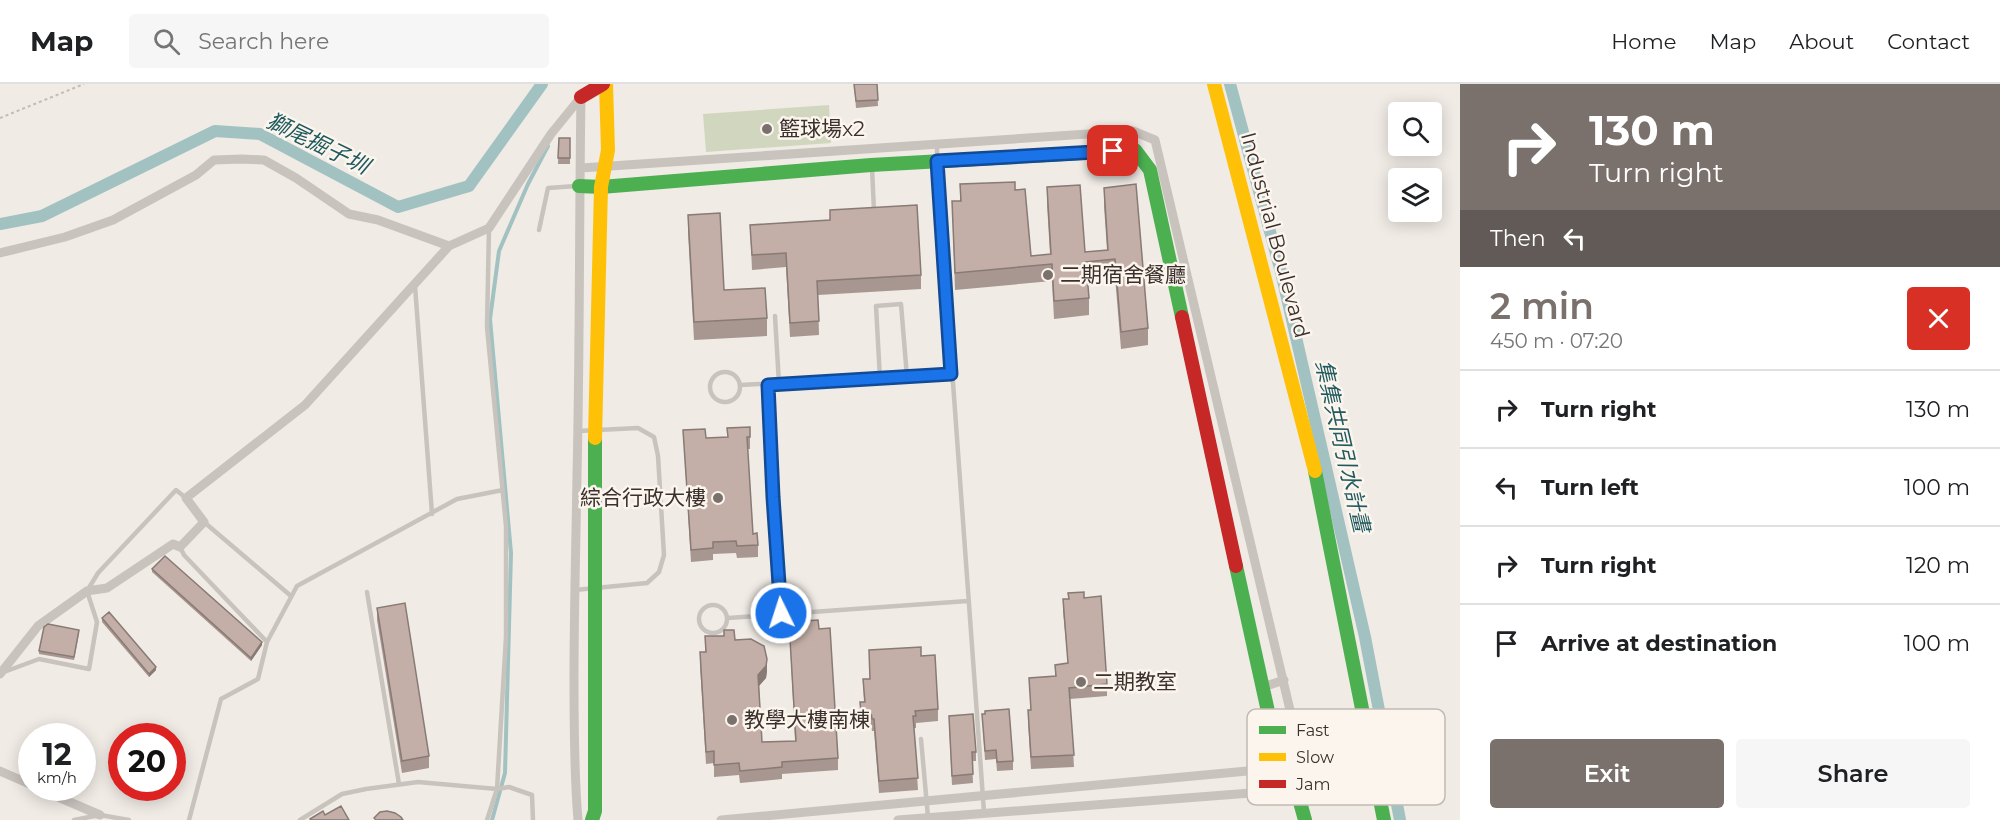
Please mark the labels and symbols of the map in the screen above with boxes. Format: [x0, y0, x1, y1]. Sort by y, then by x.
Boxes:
water label: 獅尾掘子圳 [262, 107, 376, 181]
place label: 籃球場x2 [779, 116, 865, 141]
marker: 籃球場x2 [760, 122, 774, 136]
pin [1087, 125, 1138, 176]
street label: Industrial Boulevard [1236, 129, 1315, 341]
place label: 二期宿舍餐廳 [1060, 262, 1186, 287]
marker: 二期宿舍餐廳 [1041, 268, 1055, 282]
water label: 集集共同引水計畫 [1310, 357, 1376, 538]
place label: 綜合行政大樓 [580, 485, 706, 510]
marker: 綜合行政大樓 [711, 491, 725, 505]
position arrow [749, 581, 813, 645]
place label: 二期教室 [1093, 669, 1177, 694]
marker: 二期教室 [1074, 675, 1088, 689]
place label: 教學大樓南棟 [744, 707, 870, 732]
legend [1247, 709, 1445, 805]
marker: 教學大樓南棟 [725, 713, 739, 727]
text: Fast [1296, 721, 1330, 740]
speed limit sign: 20 [108, 723, 186, 801]
text: Slow [1296, 748, 1334, 767]
text: Jam [1295, 775, 1330, 794]

